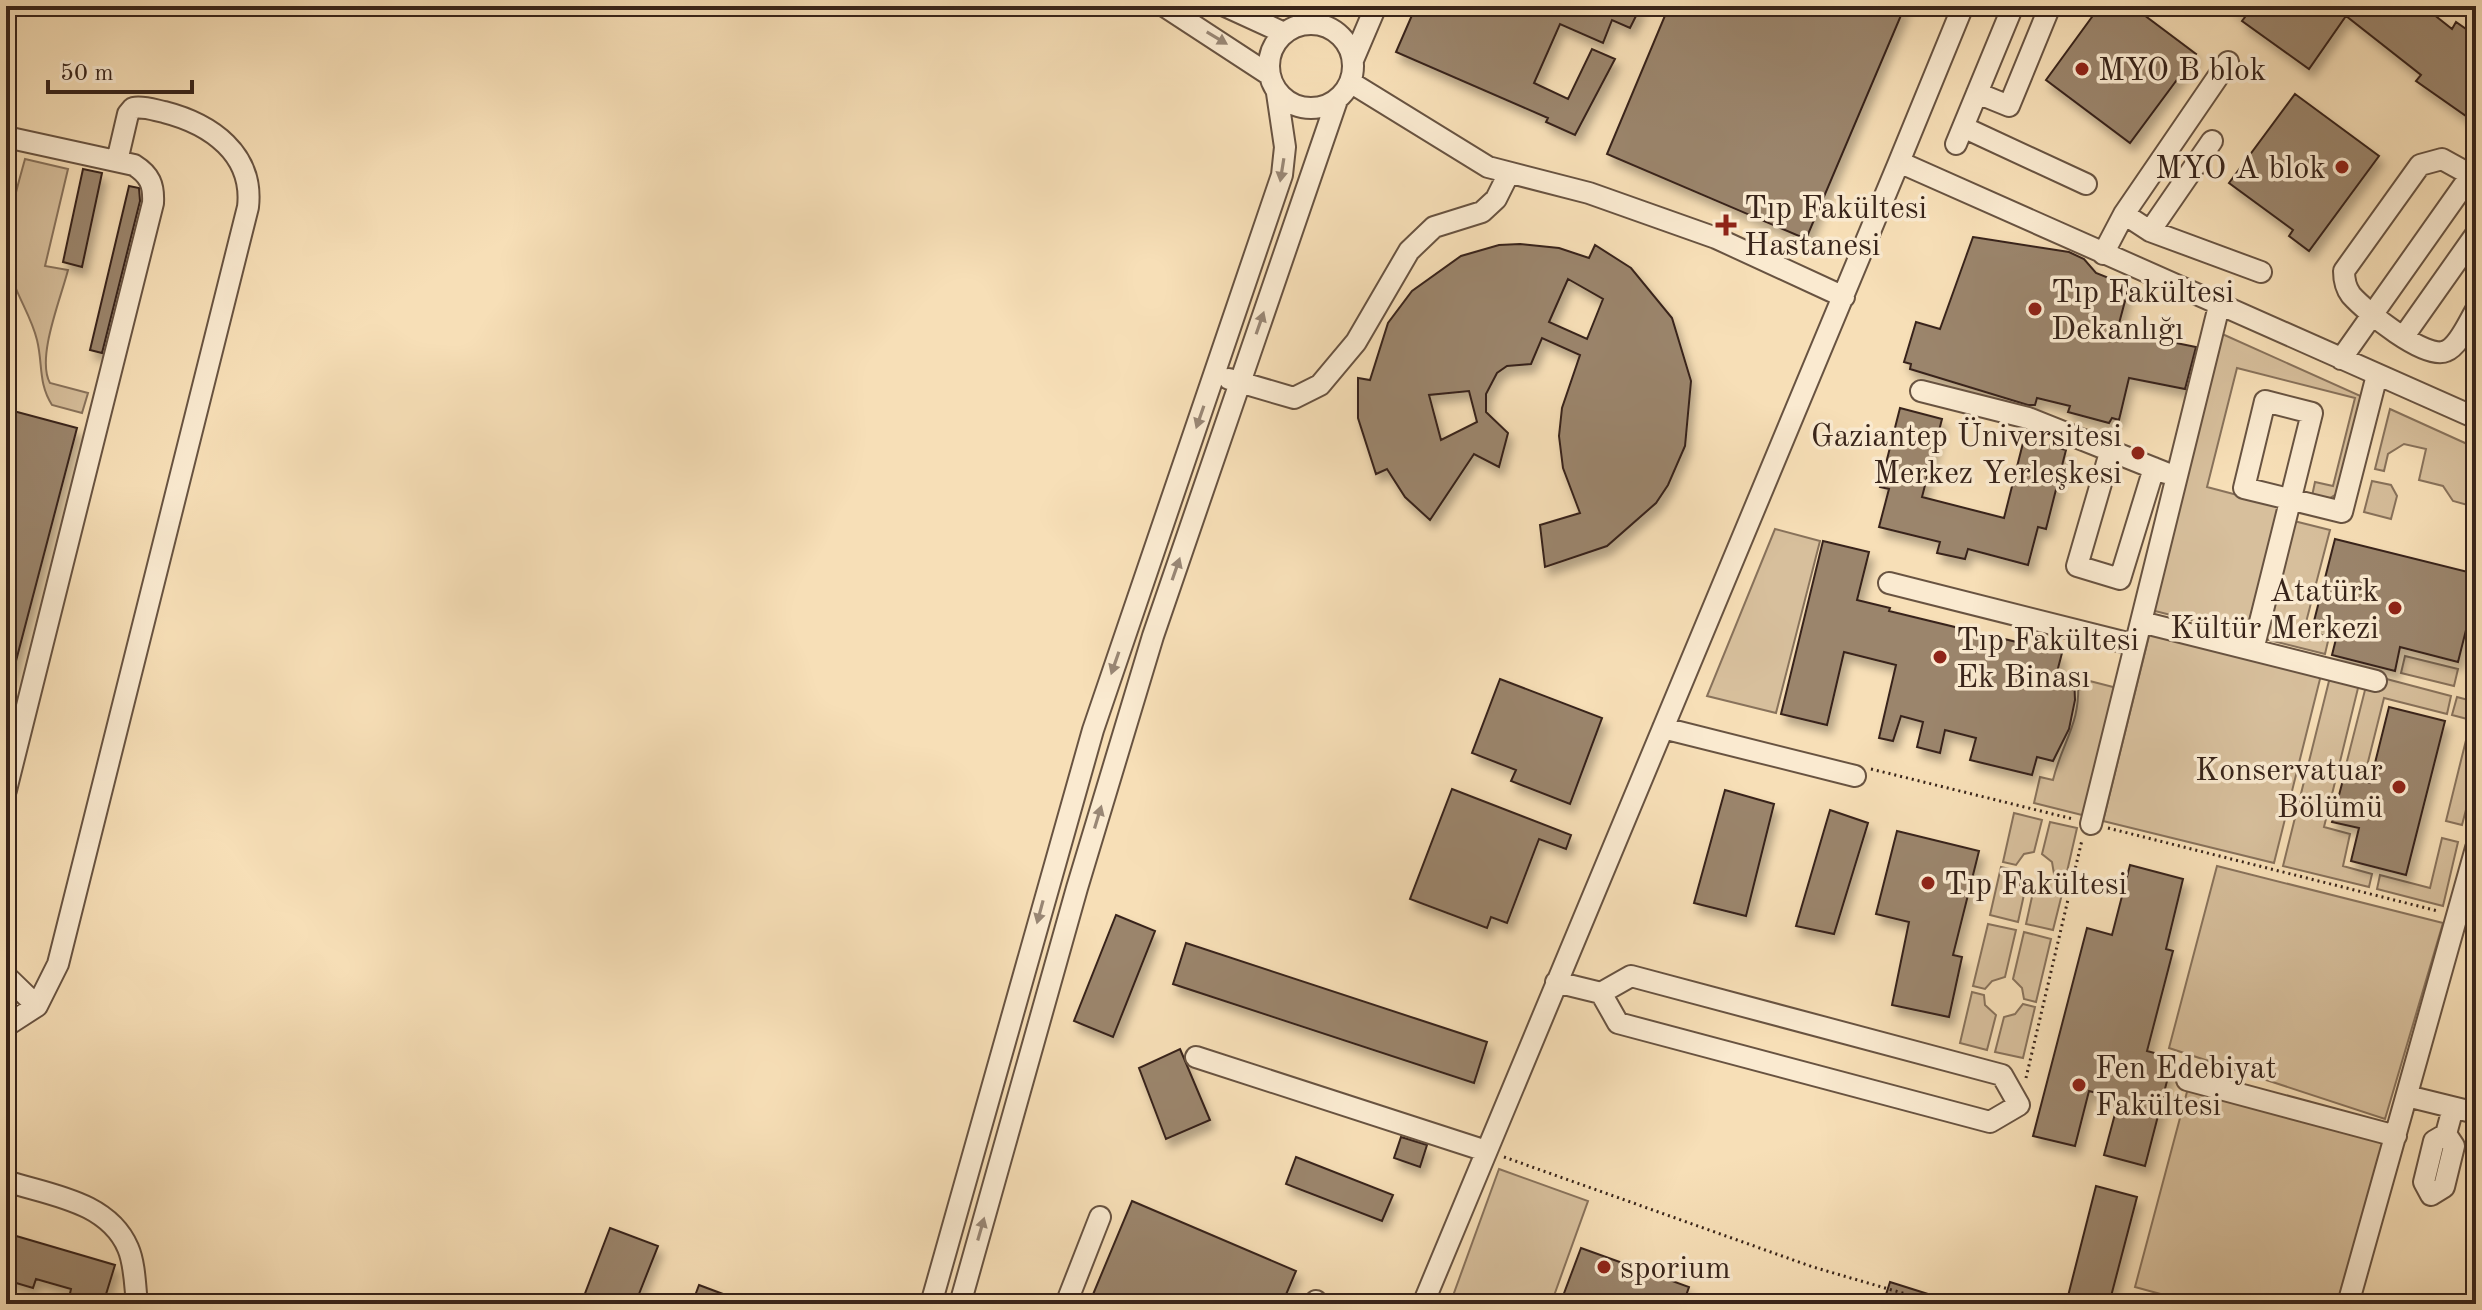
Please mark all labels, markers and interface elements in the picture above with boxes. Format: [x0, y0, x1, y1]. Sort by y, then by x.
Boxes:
one-way arrow [1206, 31, 1228, 45]
scale bar [48, 44, 192, 94]
place label: MYO B blok [2098, 56, 2267, 88]
marker: MYO B blok [2073, 60, 2091, 78]
text: 50 m [60, 62, 114, 86]
place label: MYO A blok [2155, 154, 2326, 186]
one-way arrow [1275, 158, 1287, 183]
marker: MYO A blok [2333, 158, 2351, 176]
place label: Tıp Fakültesi Hastanesi [1744, 194, 1927, 263]
marker: Tıp Fakültesi Hastanesi [1715, 214, 1737, 236]
place label: Tıp Fakültesi Dekanlığı [2051, 278, 2234, 347]
marker: Tıp Fakültesi Dekanlığı [2026, 300, 2044, 318]
one-way arrow [1254, 311, 1266, 335]
one-way arrow [1193, 405, 1205, 429]
place label: Gaziantep Üniversitesi Merkez Yerleşkesi [1811, 417, 2122, 491]
marker: Gaziantep Üniversitesi Merkez Yerleşkesi [2129, 444, 2147, 462]
one-way arrow [1170, 557, 1182, 581]
place label: Atatürk Kültür Merkezi [2170, 577, 2379, 646]
marker: Atatürk Kültür Merkezi [2386, 599, 2404, 617]
place label: Tıp Fakültesi Ek Binası [1956, 626, 2139, 695]
marker: Tıp Fakültesi Ek Binası [1931, 648, 1949, 666]
one-way arrow [1109, 651, 1121, 675]
place label: Konservatuar Bölümü [2195, 756, 2383, 825]
marker: Konservatuar Bölümü [2390, 778, 2408, 796]
one-way arrow [1092, 805, 1105, 829]
place label: Tıp Fakültesi [1944, 870, 2127, 902]
marker: Tıp Fakültesi [1919, 874, 1937, 892]
one-way arrow [1033, 900, 1046, 924]
place label: Fen Edebiyat Fakültesi [2095, 1054, 2277, 1123]
marker: Fen Edebiyat Fakültesi [2070, 1076, 2088, 1094]
one-way arrow [976, 1217, 988, 1242]
place label: sporium [1620, 1254, 1731, 1286]
marker: sporium [1595, 1258, 1613, 1276]

